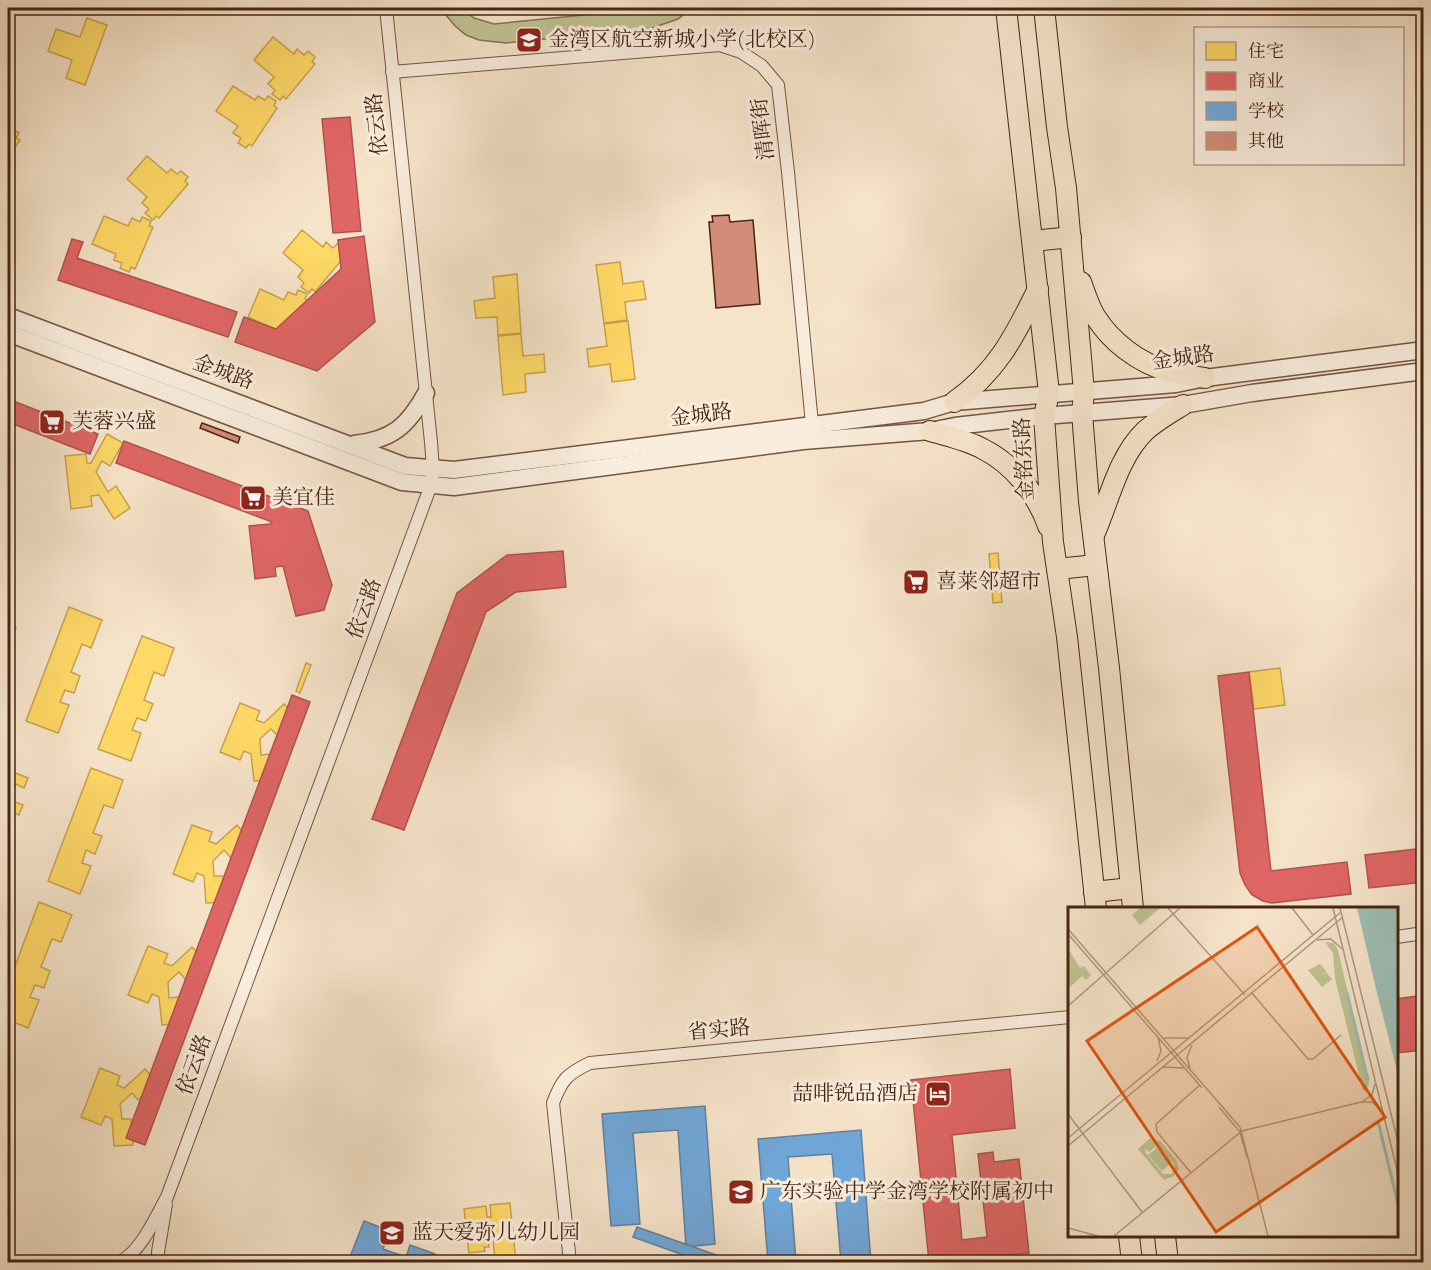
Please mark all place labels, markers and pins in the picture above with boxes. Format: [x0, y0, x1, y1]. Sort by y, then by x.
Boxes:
school or university icon: 金湾区航空新城小学(北校区) [514, 25, 544, 55]
place label: 金湾区航空新城小学(北校区) [548, 28, 816, 51]
supermarket icon: 芙蓉兴盛 [37, 407, 67, 437]
place label: 芙蓉兴盛 [72, 409, 156, 433]
supermarket icon: 美宜佳 [238, 483, 268, 513]
place label: 美宜佳 [272, 486, 335, 509]
supermarket icon: 喜莱邻超市 [901, 567, 931, 597]
place label: 喜莱邻超市 [936, 570, 1041, 593]
hotel icon: 喆啡锐品酒店 [923, 1079, 953, 1109]
place label: 喆啡锐品酒店 [792, 1082, 918, 1105]
school or university icon: 广东实验中学金湾学校附属初中 [726, 1177, 756, 1207]
place label: 广东实验中学金湾学校附属初中 [760, 1180, 1054, 1203]
school or university icon: 蓝天爱弥儿幼儿园 [377, 1218, 407, 1248]
place label: 蓝天爱弥儿幼儿园 [412, 1221, 580, 1244]

